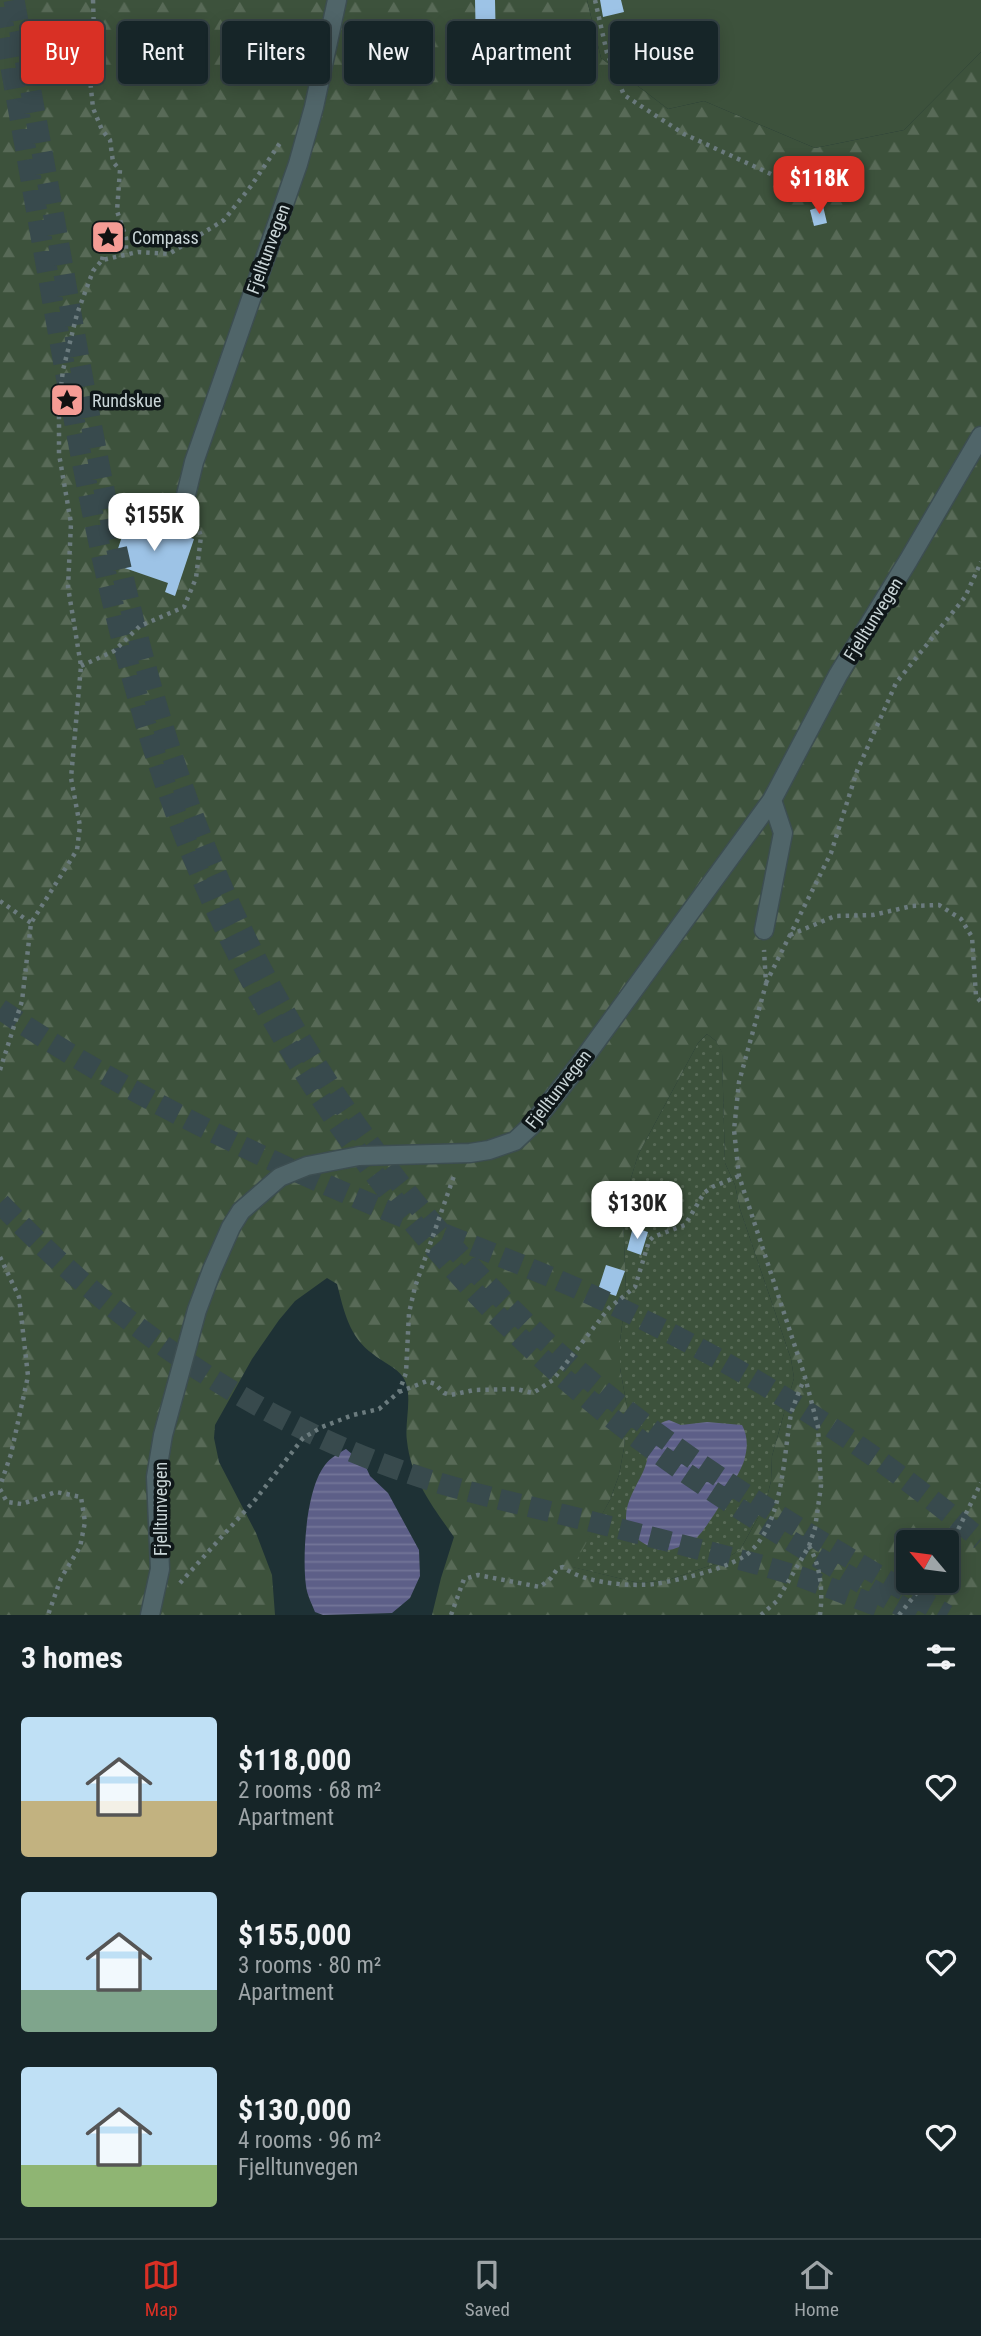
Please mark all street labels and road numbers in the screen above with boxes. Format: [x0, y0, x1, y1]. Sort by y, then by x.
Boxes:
street label: Fjelltunvegen [242, 201, 294, 297]
street label: Fjelltunvegen [839, 573, 907, 665]
street label: Fjelltunvegen [521, 1045, 595, 1133]
street label: Fjelltunvegen [150, 1462, 171, 1556]

